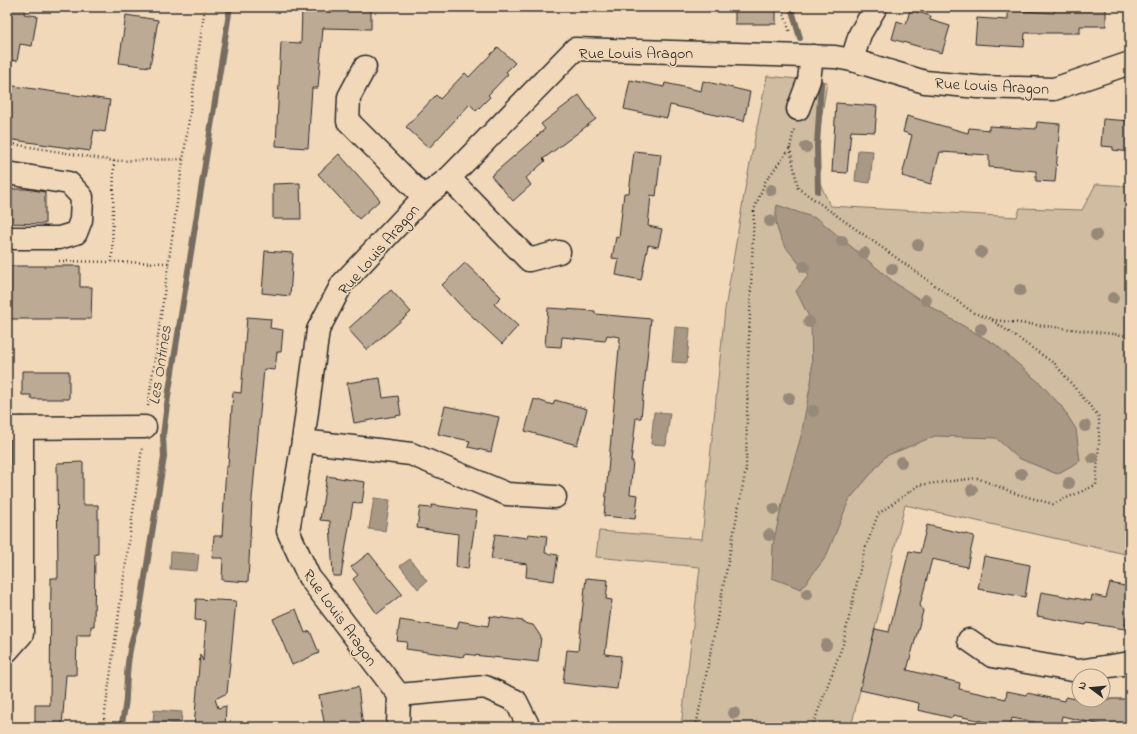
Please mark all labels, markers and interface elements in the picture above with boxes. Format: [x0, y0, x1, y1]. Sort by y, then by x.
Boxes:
street label: Rue Louis Aragon [579, 42, 693, 66]
street label: Rue Louis Aragon [934, 72, 1050, 102]
street label: Rue Louis Aragon [333, 199, 426, 301]
water label: Les Ontines [142, 324, 179, 407]
street label: Rue Louis Aragon [296, 565, 383, 672]
north arrow [1071, 668, 1111, 708]
text: N [1074, 680, 1091, 691]

